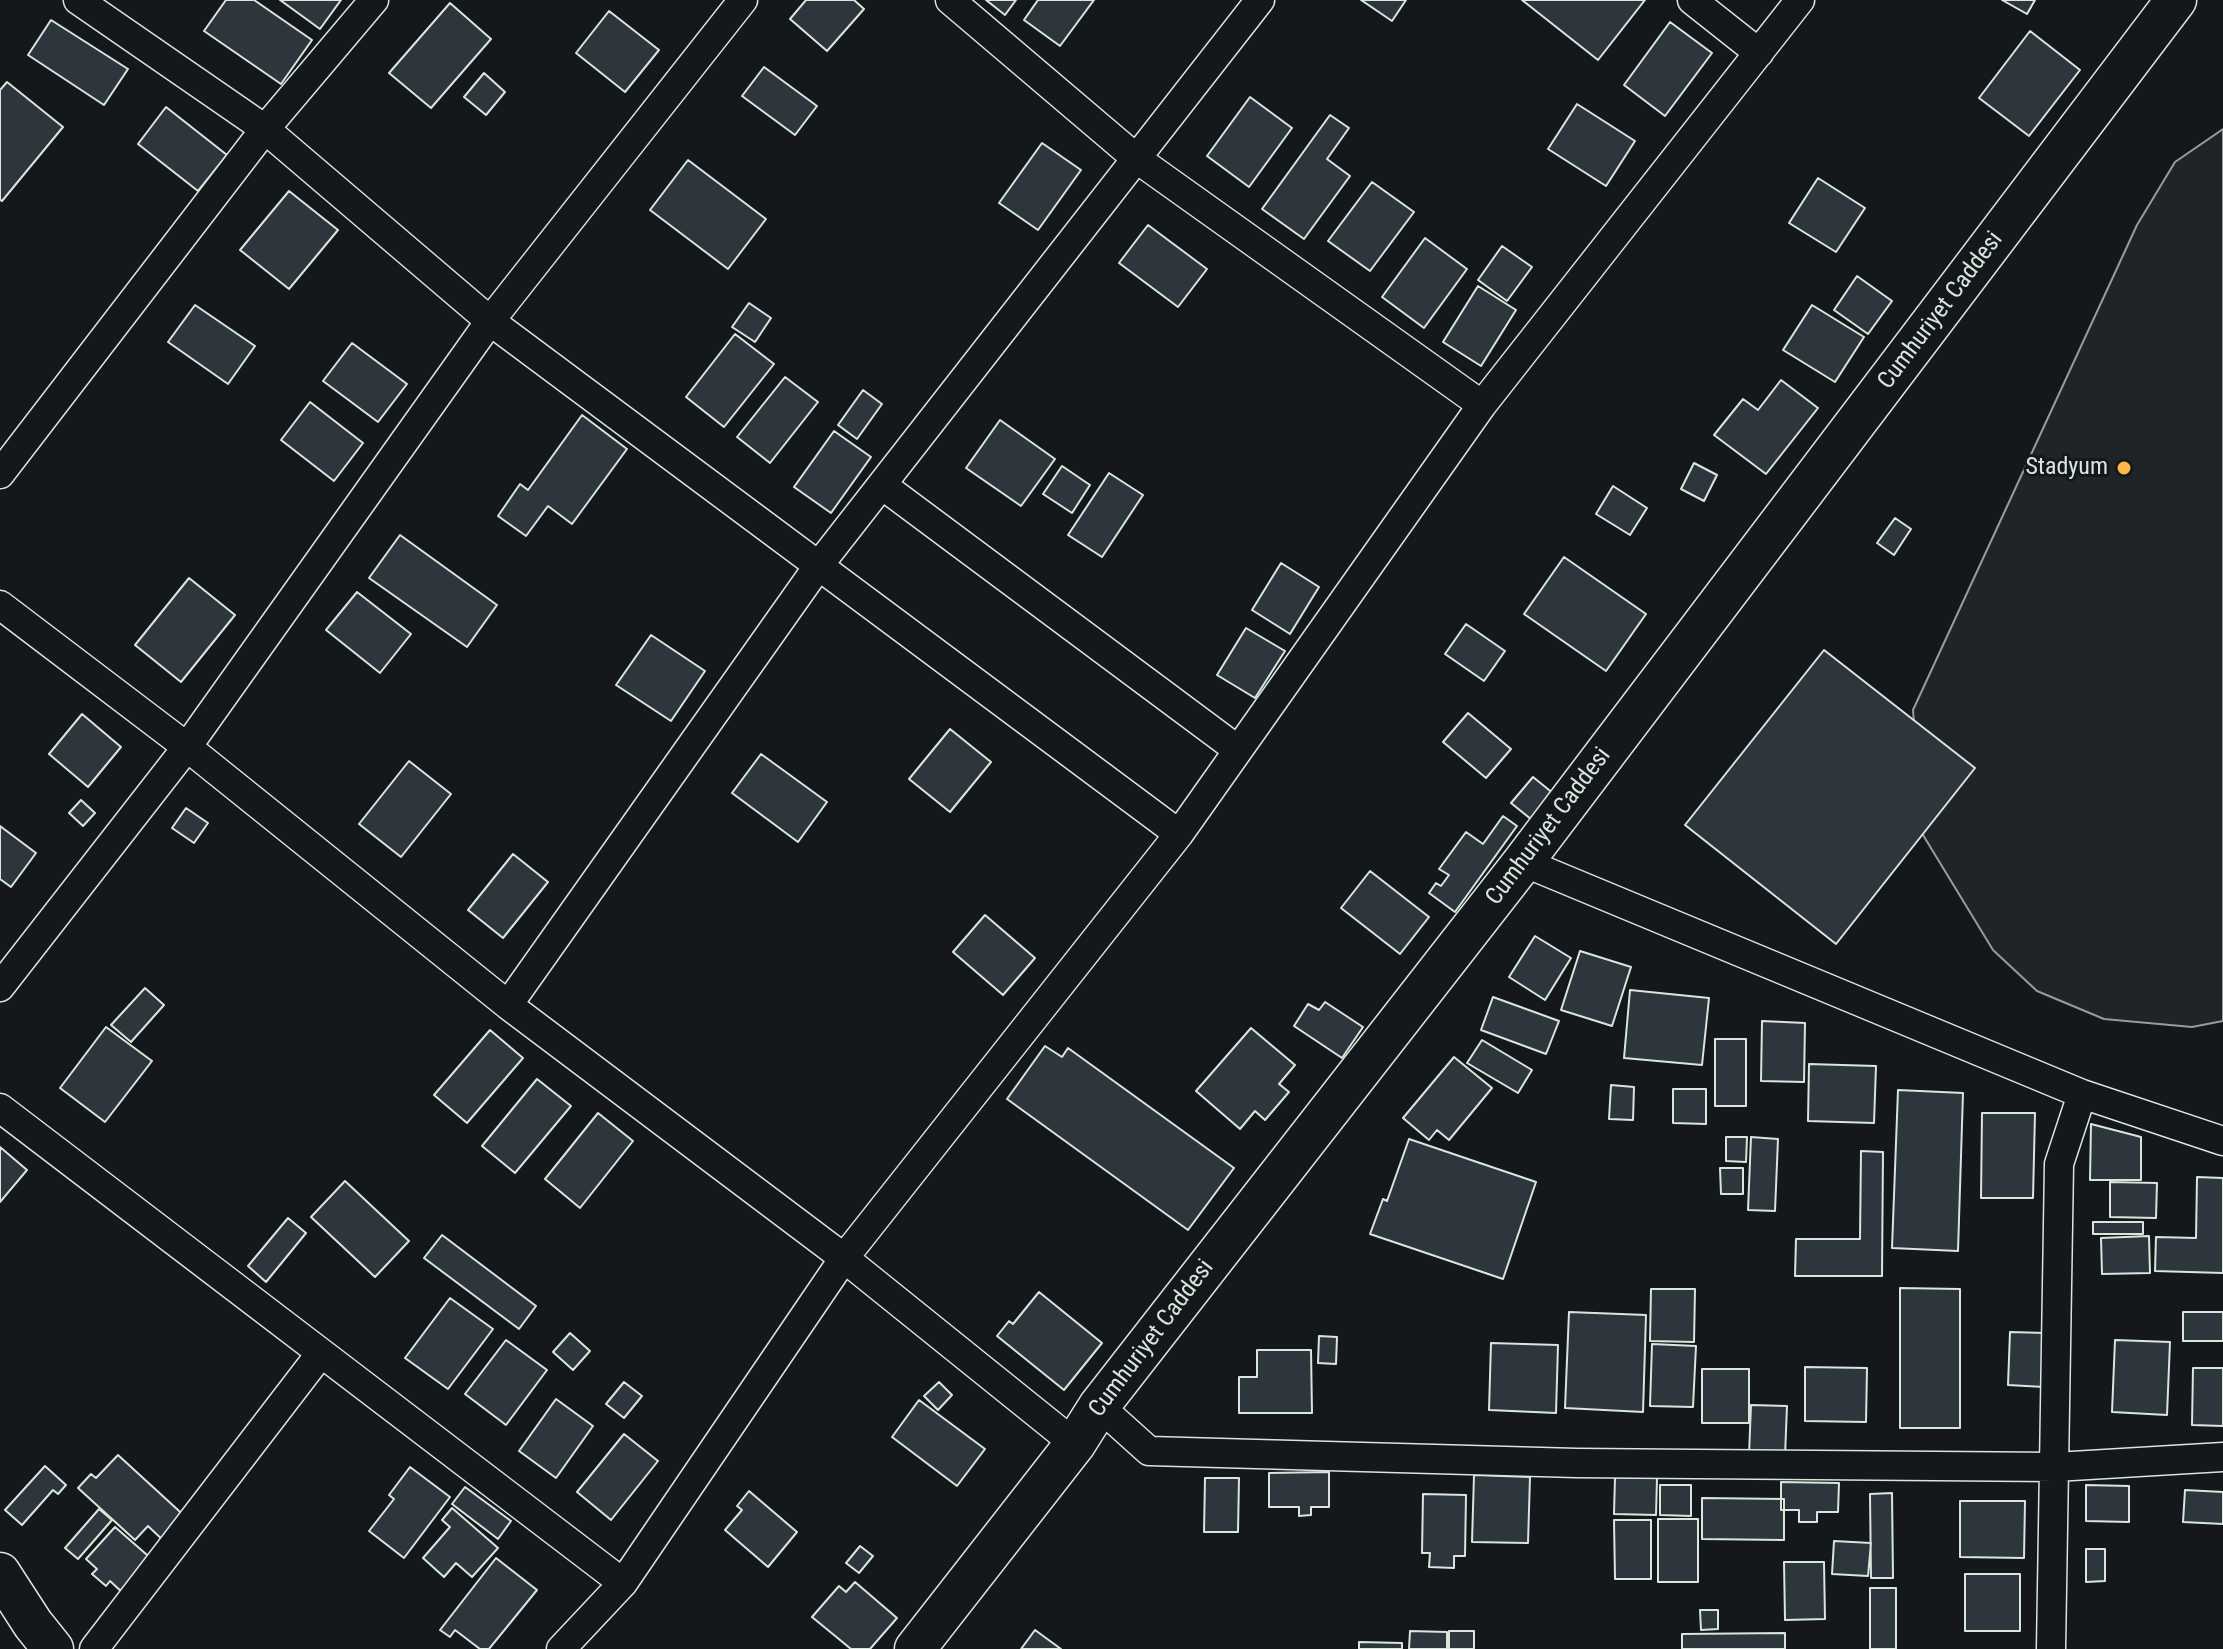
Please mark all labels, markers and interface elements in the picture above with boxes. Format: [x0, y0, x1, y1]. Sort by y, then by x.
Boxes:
street label: Cumhuriyet Caddesi [1872, 227, 2010, 395]
place label: Stadyum [2025, 454, 2108, 482]
marker: Stadyum [2115, 459, 2133, 477]
street label: Cumhuriyet Caddesi [1480, 743, 1618, 911]
street label: Cumhuriyet Caddesi [1083, 1255, 1221, 1423]

